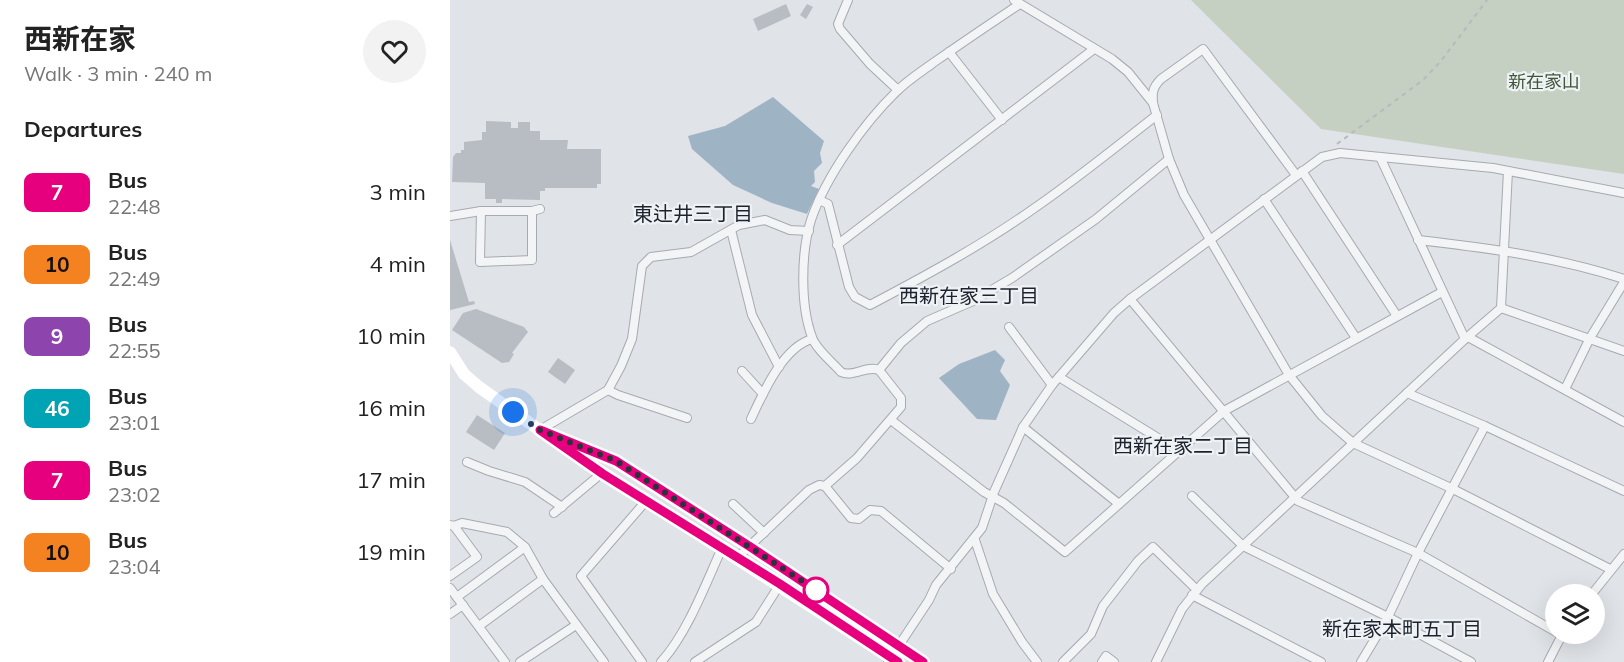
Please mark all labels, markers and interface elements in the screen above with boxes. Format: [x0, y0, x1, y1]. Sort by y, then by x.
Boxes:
button: heart [363, 20, 426, 83]
text: 西新在家 [24, 21, 136, 56]
text: Walk · 3 min · 240 m [24, 61, 212, 86]
park label: 新在家山 [1508, 70, 1580, 93]
text: Departures [24, 115, 142, 143]
text: Bus [108, 166, 147, 194]
text: 3 min [370, 178, 426, 206]
text: 7 [51, 179, 63, 205]
text: 22:48 [108, 194, 161, 219]
district label: 東辻井三丁目 [633, 201, 753, 226]
text: Bus [108, 238, 147, 266]
text: 4 min [370, 250, 426, 278]
text: 10 [44, 251, 70, 277]
text: 22:49 [108, 266, 161, 291]
district label: 西新在家三丁目 [899, 283, 1039, 308]
text: Bus [108, 310, 147, 338]
text: 10 min [356, 322, 426, 350]
text: 9 [51, 323, 63, 349]
text: 22:55 [108, 338, 161, 363]
text: Bus [108, 382, 147, 410]
text: 16 min [356, 394, 426, 422]
text: 46 [44, 395, 70, 421]
your location [498, 397, 528, 427]
text: 23:01 [108, 410, 161, 435]
district label: 西新在家二丁目 [1113, 433, 1253, 458]
text: Bus [108, 454, 147, 482]
text: 17 min [356, 466, 426, 494]
text: 7 [51, 467, 63, 493]
text: 23:02 [108, 482, 161, 507]
text: Bus [108, 526, 147, 554]
text: 19 min [356, 538, 426, 566]
text: 10 [44, 539, 70, 565]
text: 23:04 [108, 554, 161, 579]
unlabelled marker [803, 577, 829, 603]
map controls [1545, 584, 1605, 644]
button: layers [1545, 584, 1605, 644]
district label: 新在家本町五丁目 [1322, 616, 1482, 641]

